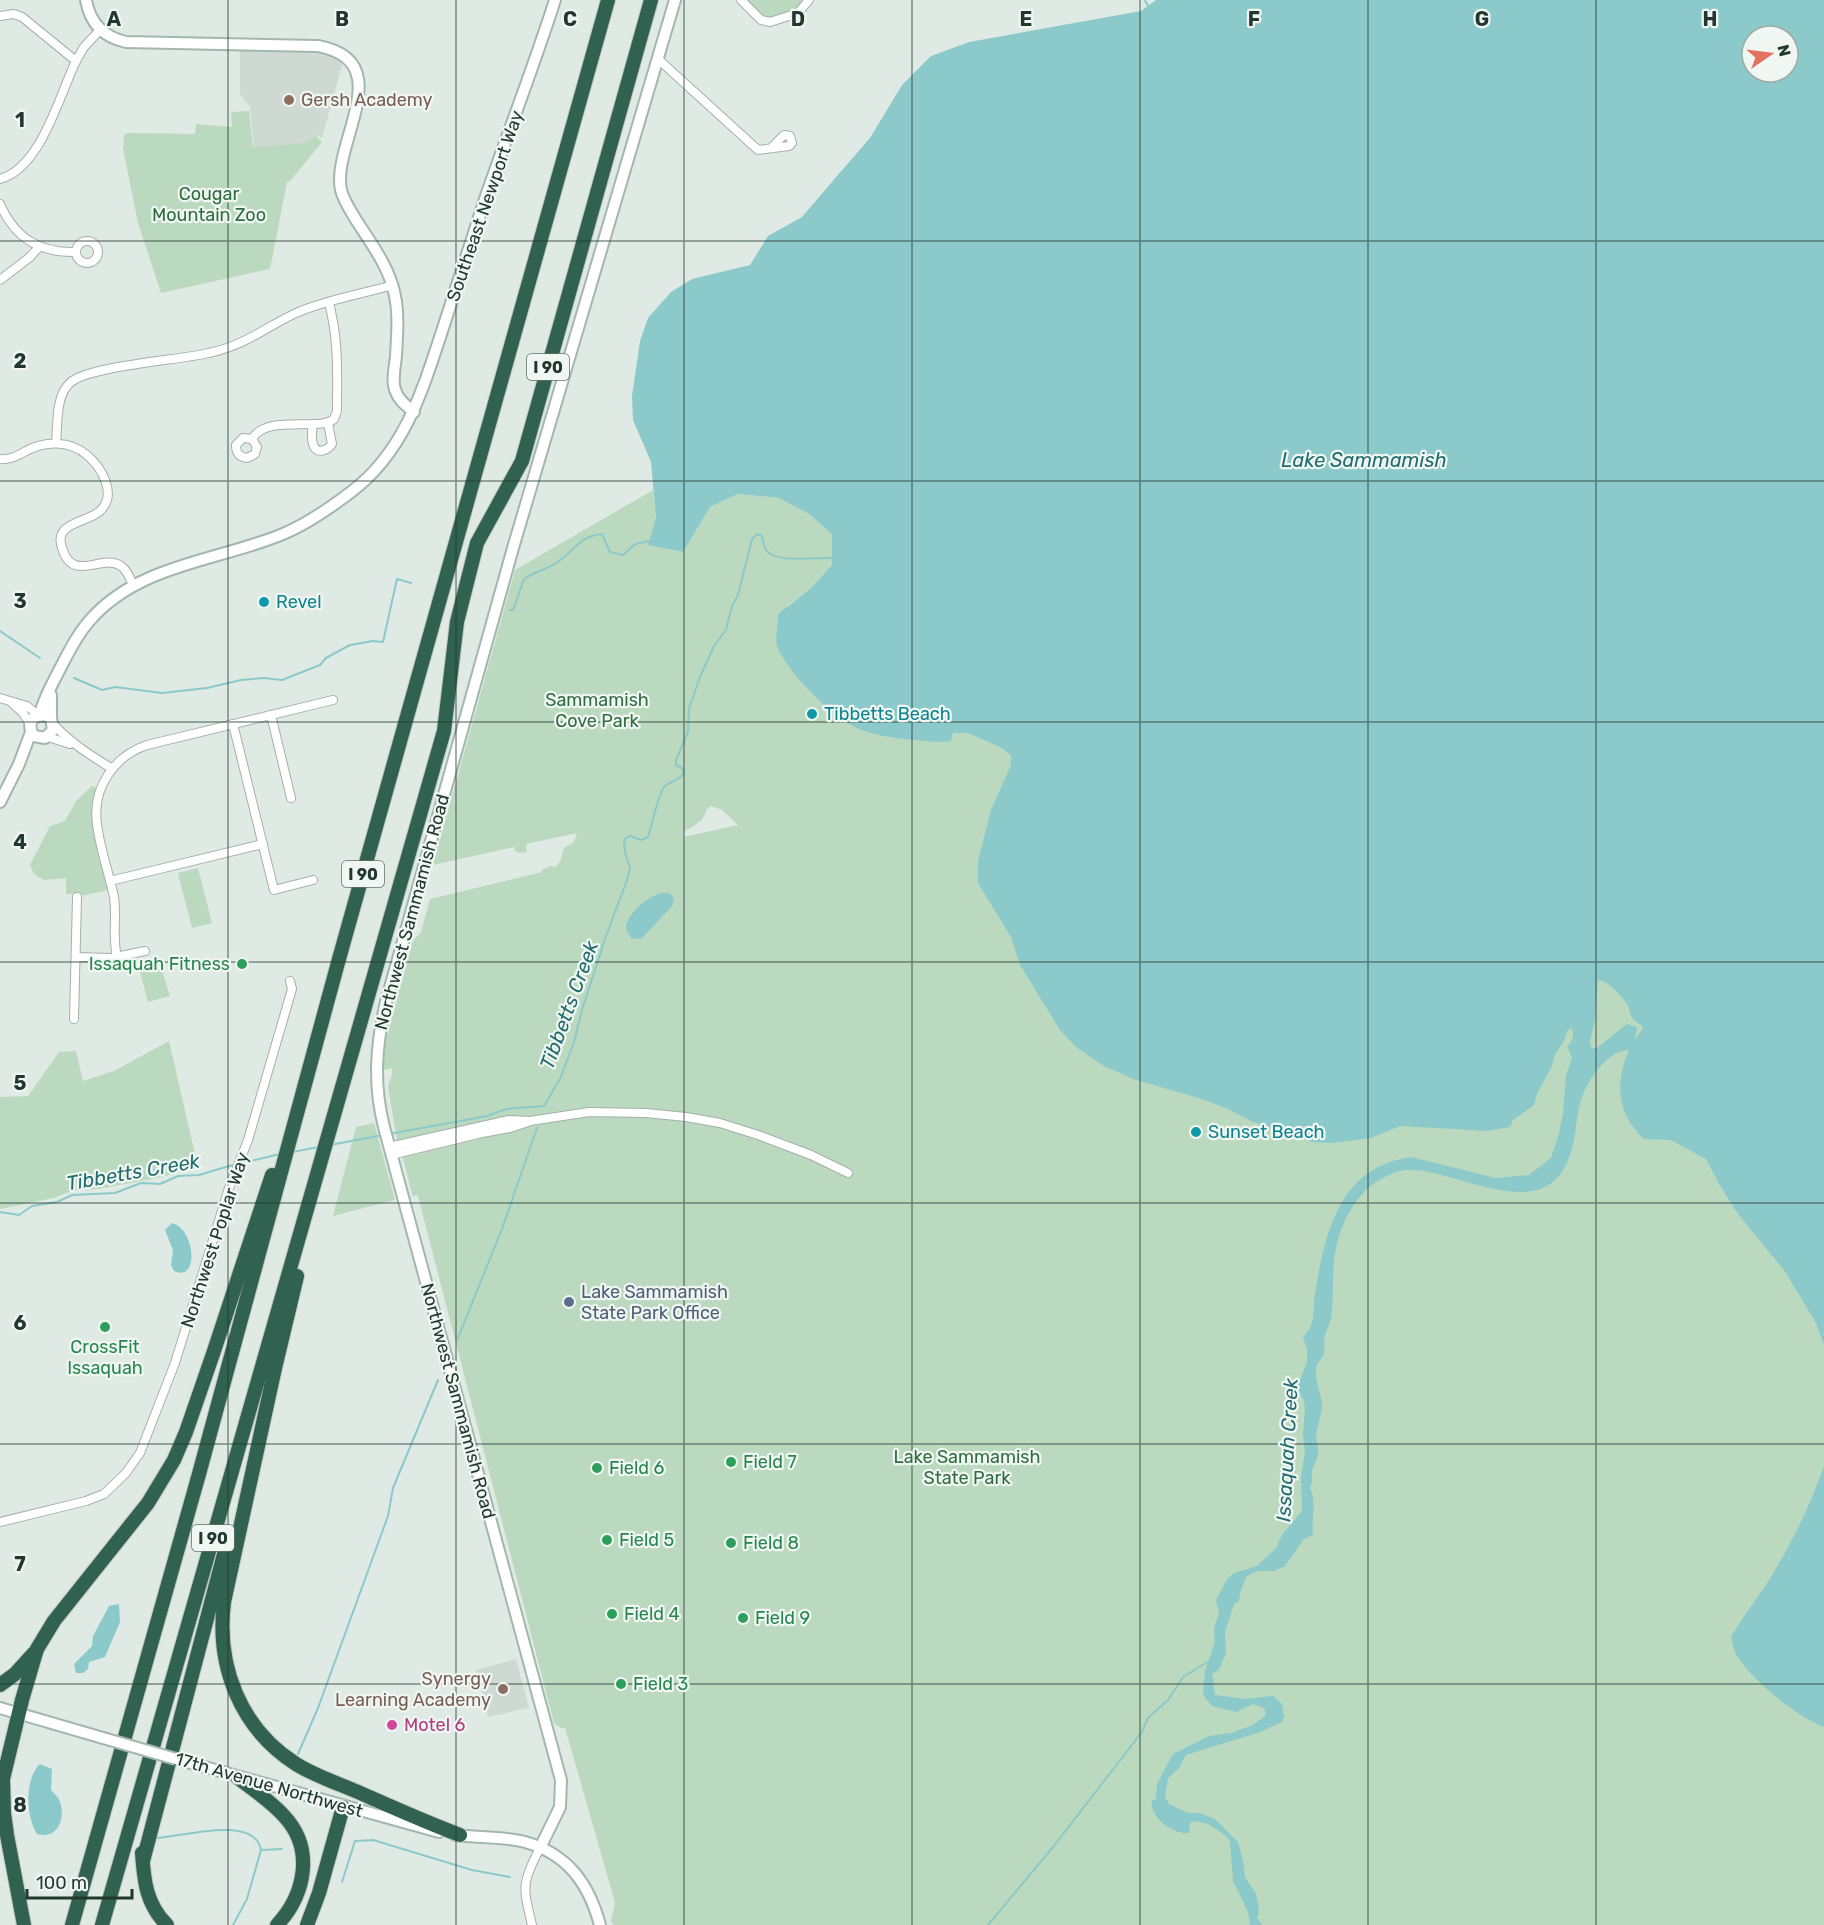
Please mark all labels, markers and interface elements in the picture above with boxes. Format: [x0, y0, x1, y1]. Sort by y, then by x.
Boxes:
text: A [107, 7, 122, 31]
text: B [335, 7, 349, 31]
text: C [563, 7, 577, 31]
text: D [791, 7, 805, 31]
text: E [1020, 7, 1032, 31]
text: F [1248, 7, 1260, 31]
text: G [1475, 7, 1489, 31]
text: H [1703, 7, 1717, 31]
north arrow [1740, 24, 1800, 84]
text: N [1773, 43, 1795, 58]
place label: Gersh Academy [301, 89, 433, 111]
marker: Gersh Academy [282, 93, 296, 107]
text: 1 [15, 108, 25, 132]
street label: Southeast Newport Way [442, 108, 528, 304]
park label: Cougar Mountain Zoo [152, 183, 266, 226]
text: 2 [14, 349, 27, 373]
road number: I 90 [527, 354, 569, 380]
water label: Lake Sammamish [1281, 448, 1447, 472]
text: 3 [13, 589, 27, 613]
place label: Revel [276, 591, 322, 613]
marker: Revel [257, 595, 271, 609]
park label: Sammamish Cove Park [545, 689, 649, 732]
place label: Tibbetts Beach [824, 703, 951, 725]
marker: Tibbetts Beach [805, 707, 819, 721]
street label: Northwest Sammamish Road [370, 792, 454, 1032]
text: 4 [13, 830, 27, 854]
road number: I 90 [342, 861, 384, 887]
water label: Tibbetts Creek [535, 937, 604, 1072]
place label: Issaquah Fitness [89, 953, 230, 975]
marker: Issaquah Fitness [235, 957, 249, 971]
text: 5 [14, 1071, 27, 1095]
place label: Sunset Beach [1208, 1121, 1325, 1143]
marker: Sunset Beach [1189, 1125, 1203, 1139]
water label: Tibbetts Creek [64, 1148, 202, 1196]
street label: Northwest Poplar Way [176, 1149, 254, 1331]
street label: Northwest Sammamish Road [416, 1281, 500, 1521]
place label: Lake Sammamish State Park Office [581, 1281, 728, 1324]
marker: Lake Sammamish State Park Office [562, 1295, 576, 1309]
text: 6 [13, 1311, 27, 1335]
marker: CrossFit Issaquah [98, 1320, 112, 1334]
place label: CrossFit Issaquah [67, 1336, 143, 1379]
water label: Issaquah Creek [1271, 1377, 1303, 1522]
park label: Lake Sammamish State Park [894, 1446, 1040, 1489]
place label: Field 7 [743, 1451, 797, 1473]
marker: Field 7 [724, 1455, 738, 1469]
place label: Field 6 [609, 1457, 664, 1479]
marker: Field 6 [590, 1461, 604, 1475]
road number: I 90 [192, 1525, 234, 1551]
place label: Field 5 [619, 1529, 674, 1551]
place label: Field 8 [743, 1532, 799, 1554]
marker: Field 5 [600, 1533, 614, 1547]
marker: Field 8 [724, 1536, 738, 1550]
text: 7 [14, 1552, 26, 1576]
place label: Field 4 [624, 1603, 680, 1625]
marker: Field 4 [605, 1607, 619, 1621]
place label: Field 9 [755, 1607, 810, 1629]
marker: Field 9 [736, 1611, 750, 1625]
place label: Synergy Learning Academy [335, 1668, 491, 1711]
place label: Field 3 [633, 1673, 688, 1695]
marker: Field 3 [614, 1677, 628, 1691]
marker: Synergy Learning Academy [496, 1682, 510, 1696]
place label: Motel 6 [404, 1714, 465, 1736]
marker: Motel 6 [385, 1718, 399, 1732]
street label: 17th Avenue Northwest [173, 1748, 365, 1822]
text: 8 [13, 1793, 27, 1817]
scale bar [27, 1862, 132, 1900]
text: 100 m [36, 1872, 87, 1894]

